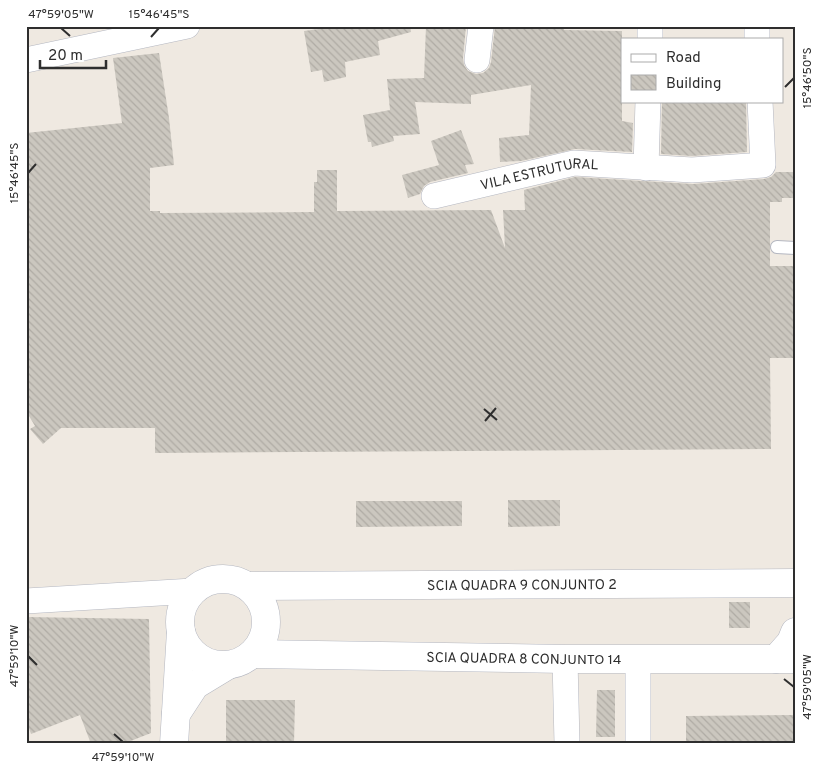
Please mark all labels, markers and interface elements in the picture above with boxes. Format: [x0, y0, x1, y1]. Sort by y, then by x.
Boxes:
text: 47°59'05"W [28, 7, 94, 23]
text: 15°46'45"S [129, 7, 189, 23]
scale bar [40, 38, 106, 70]
legend [621, 38, 784, 102]
text: 20 m [48, 47, 83, 66]
text: 15°46'50"S [800, 47, 816, 109]
text: Road [666, 49, 701, 68]
text: Building [666, 75, 721, 94]
text: 15°46'45"S [7, 143, 23, 203]
street label: VILA ESTRUTURAL [479, 156, 599, 195]
street label: SCIA QUADRA 9 CONJUNTO 2 [427, 577, 617, 595]
text: 47°59'10"W [7, 625, 23, 687]
street label: SCIA QUADRA 8 CONJUNTO 14 [426, 650, 621, 669]
text: 47°59'05"W [800, 654, 816, 720]
text: 47°59'10"W [92, 750, 154, 766]

